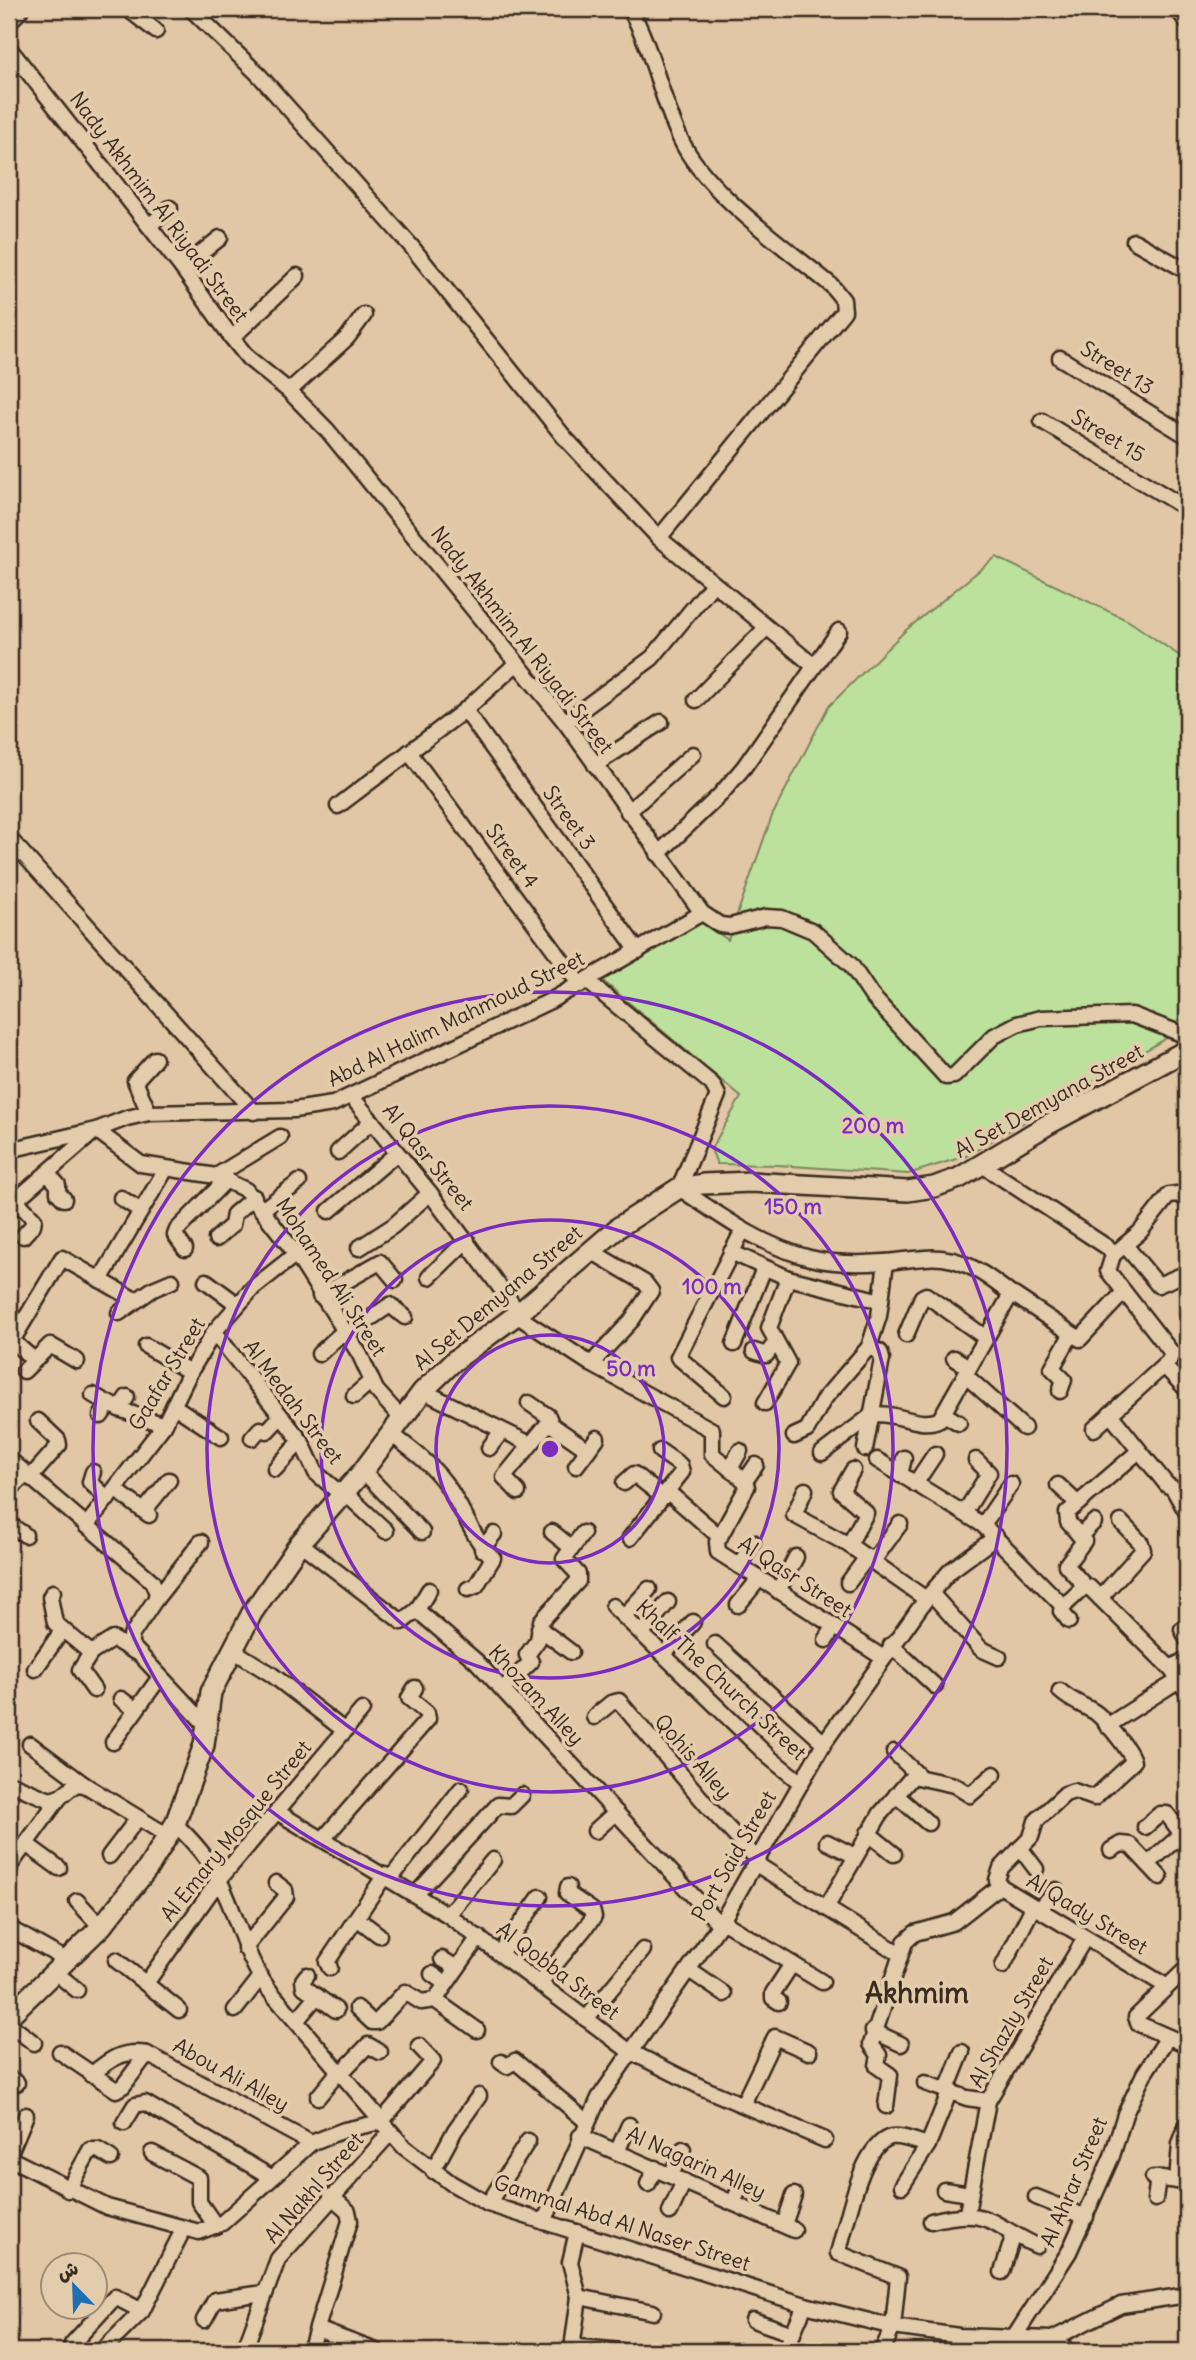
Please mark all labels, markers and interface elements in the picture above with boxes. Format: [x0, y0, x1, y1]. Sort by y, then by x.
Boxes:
street label: Nady Akhmim Al Riyadi Street [64, 86, 255, 327]
street label: Street 13 [1076, 335, 1159, 401]
street label: Street 15 [1066, 403, 1150, 468]
street label: Nady Akhmim Al Riyadi Street [425, 520, 620, 759]
street label: Street 3 [537, 780, 602, 855]
street label: Street 4 [480, 818, 545, 893]
street label: Abd Al Halim Mahmoud Street [323, 945, 589, 1093]
street label: Al Set Demyana Street [950, 1037, 1148, 1164]
street label: Al Qasr Street [377, 1098, 480, 1216]
text: 200 m [842, 1112, 905, 1139]
street label: Mohamed Ali Street [270, 1192, 393, 1361]
text: 150 m [764, 1193, 822, 1220]
street label: Al Set Demyana Street [408, 1219, 588, 1376]
text: 100 m [682, 1273, 742, 1300]
street label: Gaafar Street [122, 1312, 211, 1435]
street label: Al Medah Street [238, 1334, 349, 1469]
text: 50 m [606, 1355, 656, 1382]
centre of rings [538, 1437, 562, 1461]
street label: Al Qasr Street [733, 1530, 857, 1623]
street label: Khalf The Church Street [630, 1594, 812, 1766]
street label: Khozam Alley [483, 1639, 590, 1751]
street label: Qohis Alley [649, 1708, 738, 1805]
street label: Al Emary Mosque Street [154, 1734, 317, 1927]
street label: Port Said Street [685, 1786, 782, 1926]
street label: Al Qady Street [1022, 1867, 1153, 1960]
street label: Al Qobba Street [491, 1916, 625, 2026]
street label: Al Shazly Street [962, 1951, 1059, 2092]
district label: Akhmim [865, 1975, 969, 2011]
street label: Abou Ali Alley [169, 2032, 294, 2117]
street label: Al Ahrar Street [1034, 2113, 1113, 2251]
street label: Al Nagarin Alley [622, 2120, 770, 2205]
street label: Al Nakhl Street [258, 2127, 369, 2249]
street label: Gammal Abd Al Naser Street [490, 2168, 754, 2277]
north arrow [38, 2252, 108, 2322]
text: ش [53, 2255, 82, 2285]

